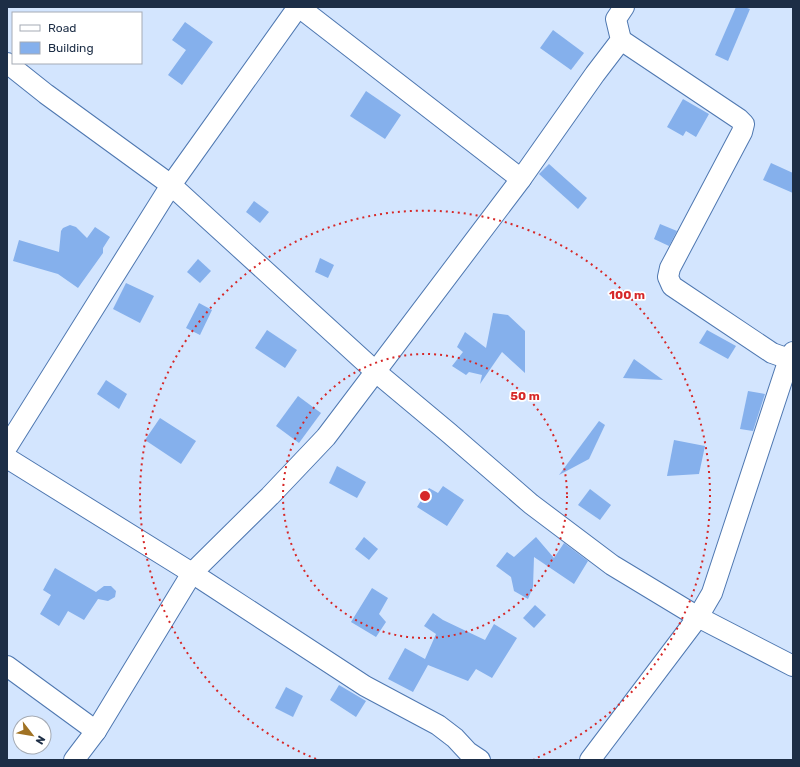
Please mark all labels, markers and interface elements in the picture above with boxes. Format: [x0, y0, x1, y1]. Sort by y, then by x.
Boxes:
legend [12, 12, 142, 64]
text: Road [48, 21, 76, 35]
text: Building [48, 41, 94, 55]
text: 100 m [609, 288, 645, 302]
text: 50 m [510, 389, 540, 403]
centre of rings [418, 489, 432, 503]
north arrow [12, 715, 52, 755]
text: N [32, 733, 48, 747]

